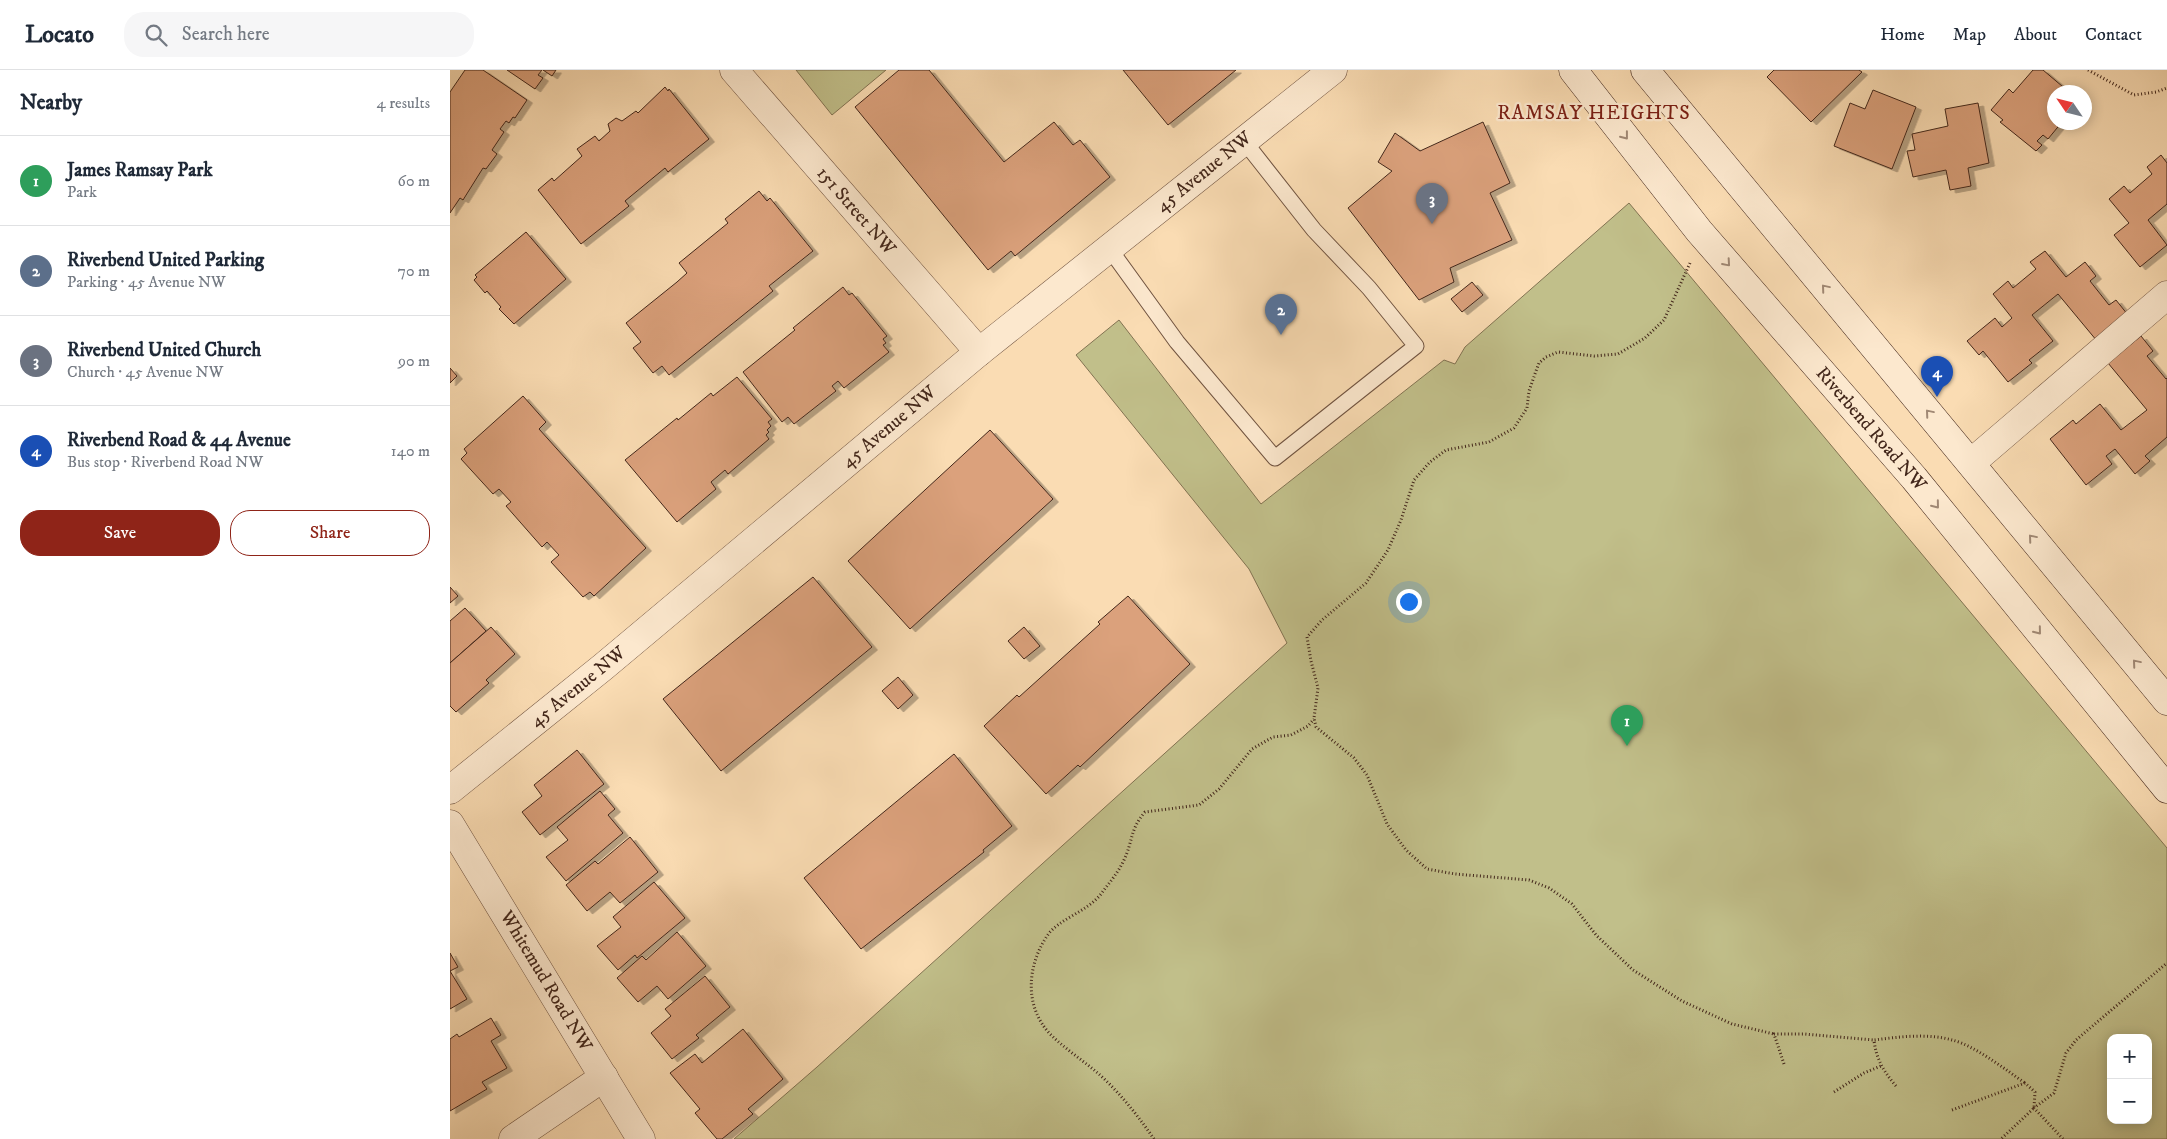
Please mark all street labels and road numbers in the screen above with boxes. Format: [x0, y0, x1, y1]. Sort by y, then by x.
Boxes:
street label: 45 Avenue NW [1152, 126, 1257, 217]
street label: 151 Street NW [811, 162, 901, 260]
street label: Riverbend Road NW [1811, 362, 1932, 496]
street label: 45 Avenue NW [837, 380, 941, 473]
street label: 45 Avenue NW [526, 641, 631, 732]
street label: Whitemud Road NW [494, 906, 597, 1056]

